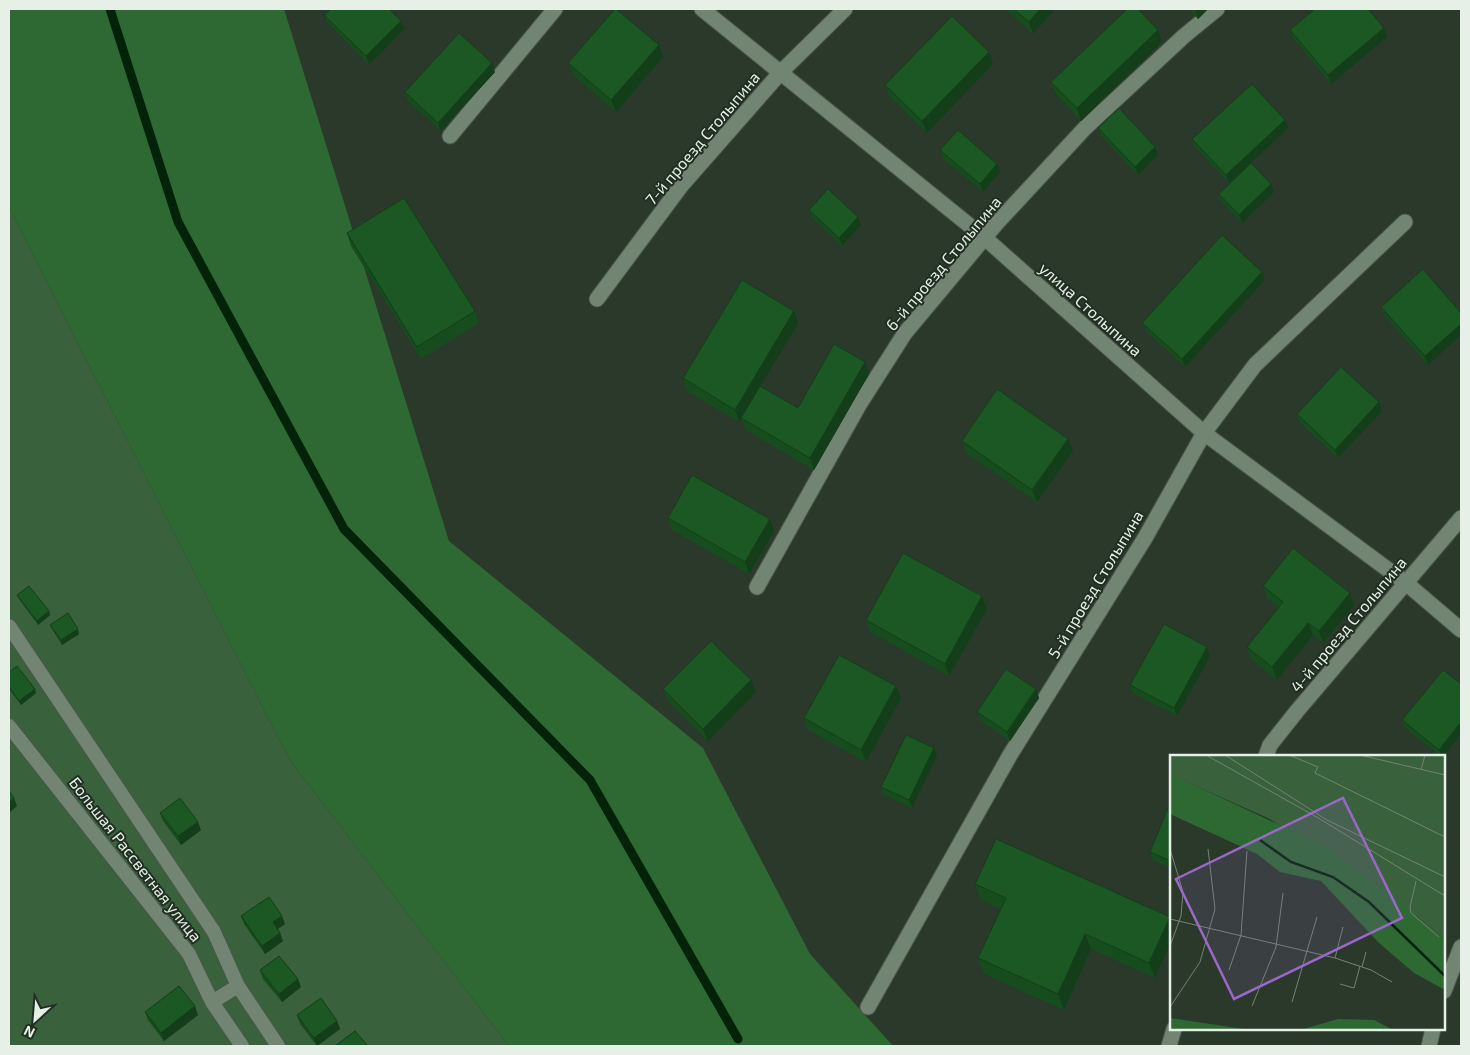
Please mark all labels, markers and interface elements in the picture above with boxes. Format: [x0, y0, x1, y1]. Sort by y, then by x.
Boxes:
street label: 7-й проезд Столыпина [641, 67, 763, 209]
street label: 6-й проезд Столыпина [881, 192, 1005, 334]
street label: улица Столыпина [1035, 258, 1146, 361]
street label: 5-й проезд Столыпина [1043, 507, 1147, 661]
street label: 4-й проезд Столыпина [1286, 553, 1410, 695]
inset map [1170, 755, 1445, 1030]
street label: Большая Рассветная улица [65, 773, 206, 946]
north arrow [10, 995, 60, 1045]
text: N [21, 1022, 37, 1042]

